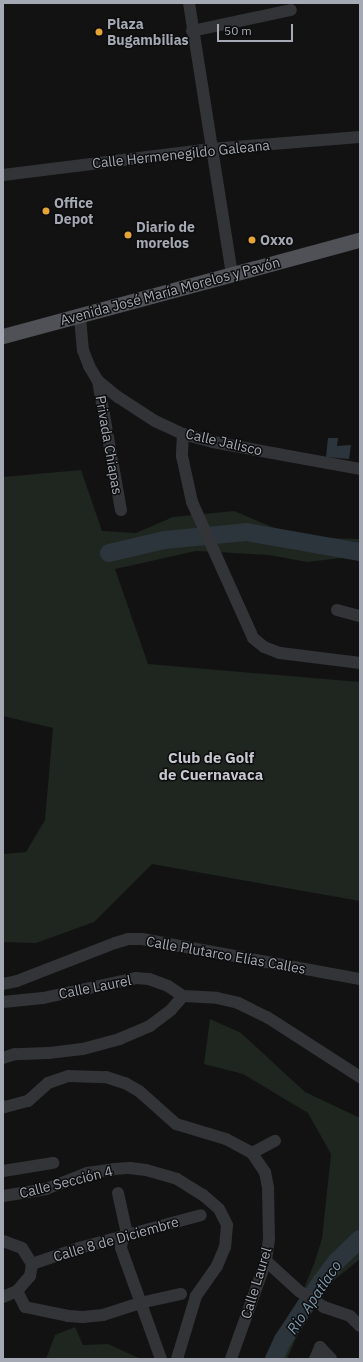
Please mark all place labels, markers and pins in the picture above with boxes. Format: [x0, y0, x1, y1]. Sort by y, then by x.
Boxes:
place label: Plaza Bugambilias [107, 16, 189, 48]
marker: Plaza Bugambilias [94, 27, 104, 37]
place label: Office Depot [54, 195, 93, 228]
marker: Office Depot [41, 206, 51, 216]
place label: Diario de morelos [136, 219, 195, 252]
marker: Diario de morelos [123, 230, 133, 240]
place label: Oxxo [260, 232, 293, 248]
marker: Oxxo [247, 235, 257, 245]

